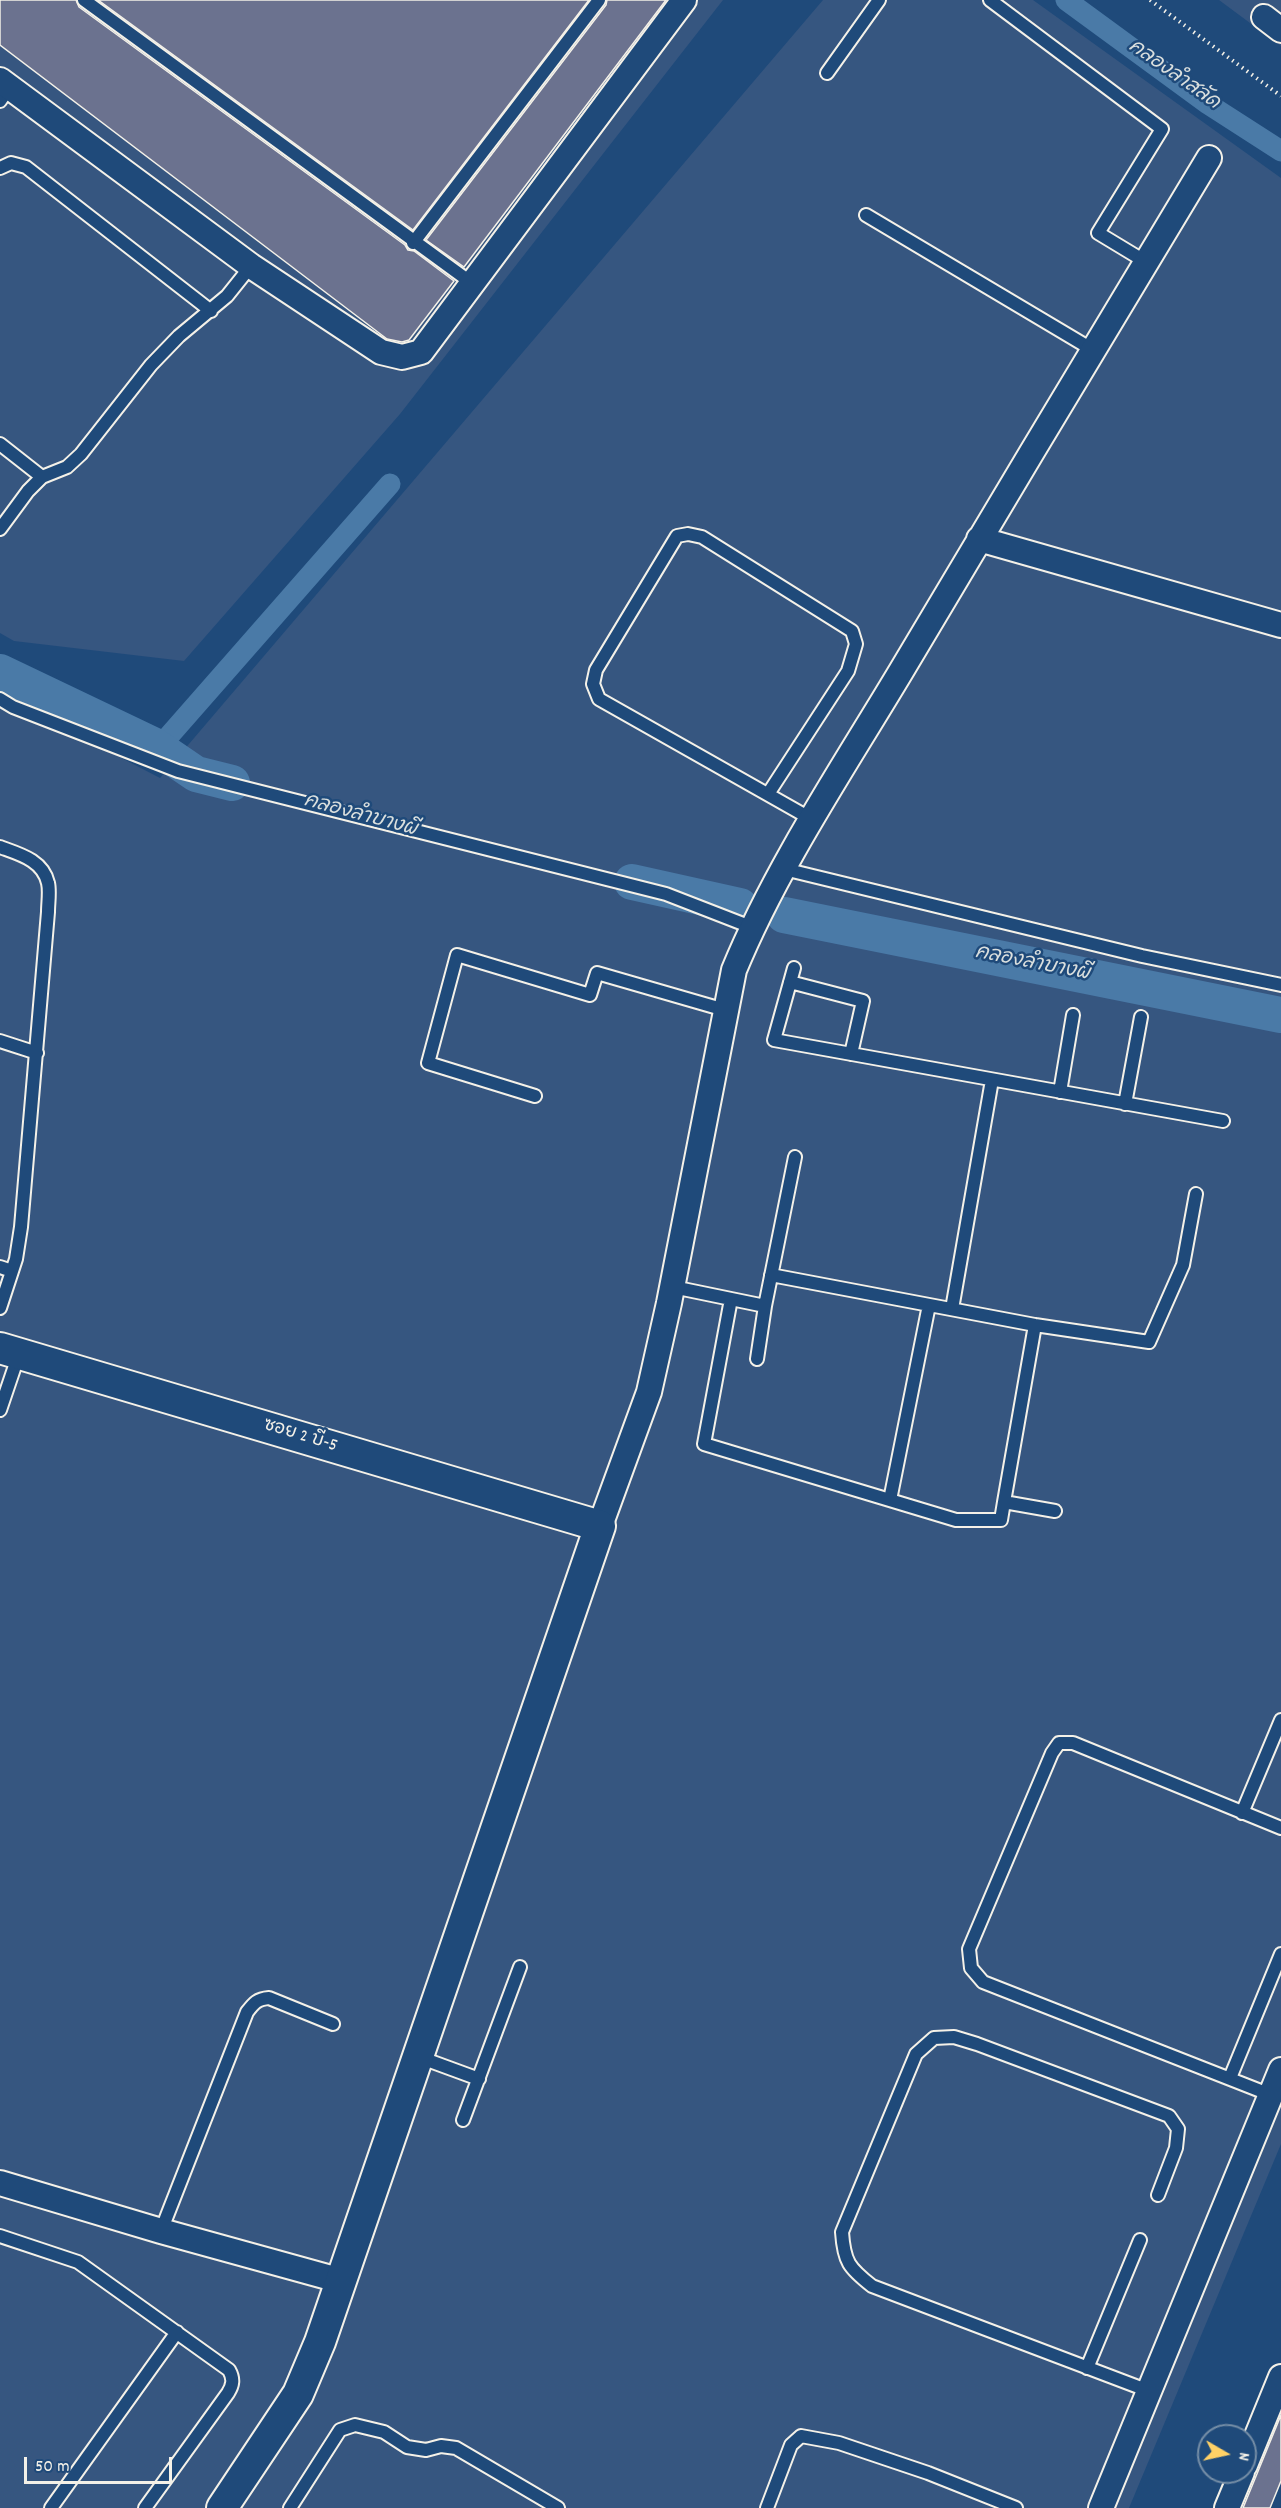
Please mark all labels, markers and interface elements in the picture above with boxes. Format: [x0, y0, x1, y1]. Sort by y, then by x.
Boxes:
water label: คลองลำสลัด [1123, 36, 1223, 116]
water label: คลองลำบางผี [301, 790, 419, 844]
water label: คลองลำบางผี [973, 942, 1091, 988]
street label: ซอย 2 บี-5 [260, 1416, 340, 1458]
north arrow [1197, 2424, 1257, 2484]
scale bar [27, 2445, 176, 2483]
text: N [1231, 2451, 1255, 2462]
text: 50 m [35, 2455, 70, 2480]

